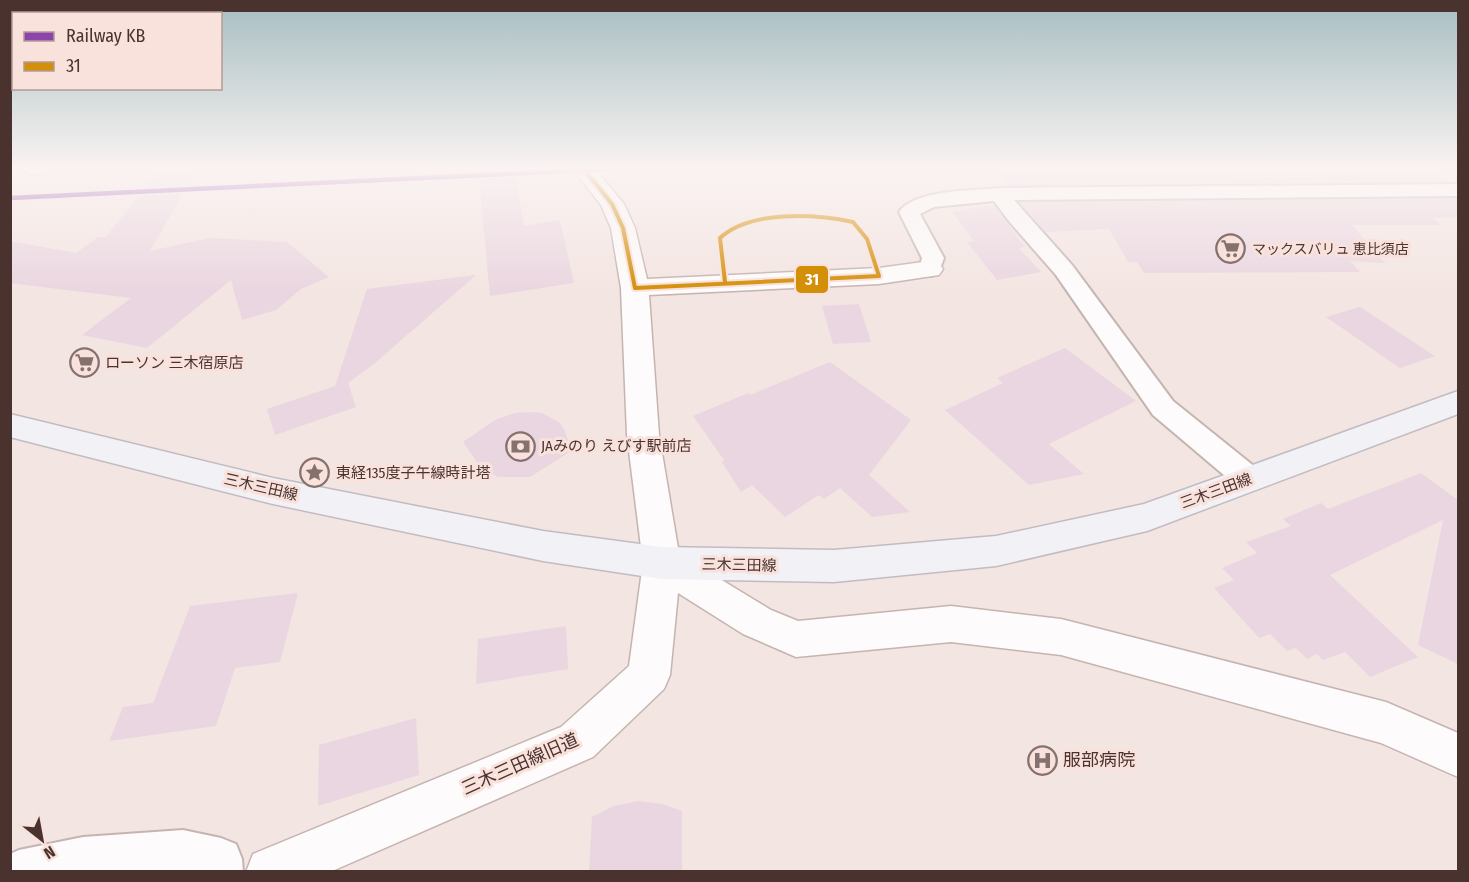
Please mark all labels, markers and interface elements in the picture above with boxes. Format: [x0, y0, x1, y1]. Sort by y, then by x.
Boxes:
legend [12, 12, 222, 90]
text: Railway KB [66, 25, 146, 47]
text: 31 [66, 55, 81, 77]
supermarket icon: マックスバリュ 恵比須店 [1215, 233, 1247, 265]
place label: マックスバリュ 恵比須店 [1252, 241, 1409, 258]
line badge: 31 [795, 265, 829, 294]
text: 31 [804, 270, 819, 289]
supermarket icon: ローソン 三木宿原店 [68, 347, 100, 379]
place label: ローソン 三木宿原店 [105, 354, 244, 372]
bank icon: JAみのり えびす駅前店 [504, 430, 536, 462]
place label: JAみのり えびす駅前店 [541, 437, 692, 455]
place icon: 東経135度子午線時計塔 [299, 457, 331, 489]
place label: 東経135度子午線時計塔 [336, 464, 491, 482]
street label: 三木三田線 [222, 470, 300, 504]
street label: 三木三田線 [1178, 470, 1254, 512]
street label: 三木三田線 [701, 555, 777, 575]
street label: 三木三田線旧道 [458, 728, 582, 800]
hospital icon: 服部病院 [1026, 744, 1058, 776]
place label: 服部病院 [1063, 749, 1135, 771]
north arrow [12, 810, 72, 870]
text: N [40, 842, 58, 863]

